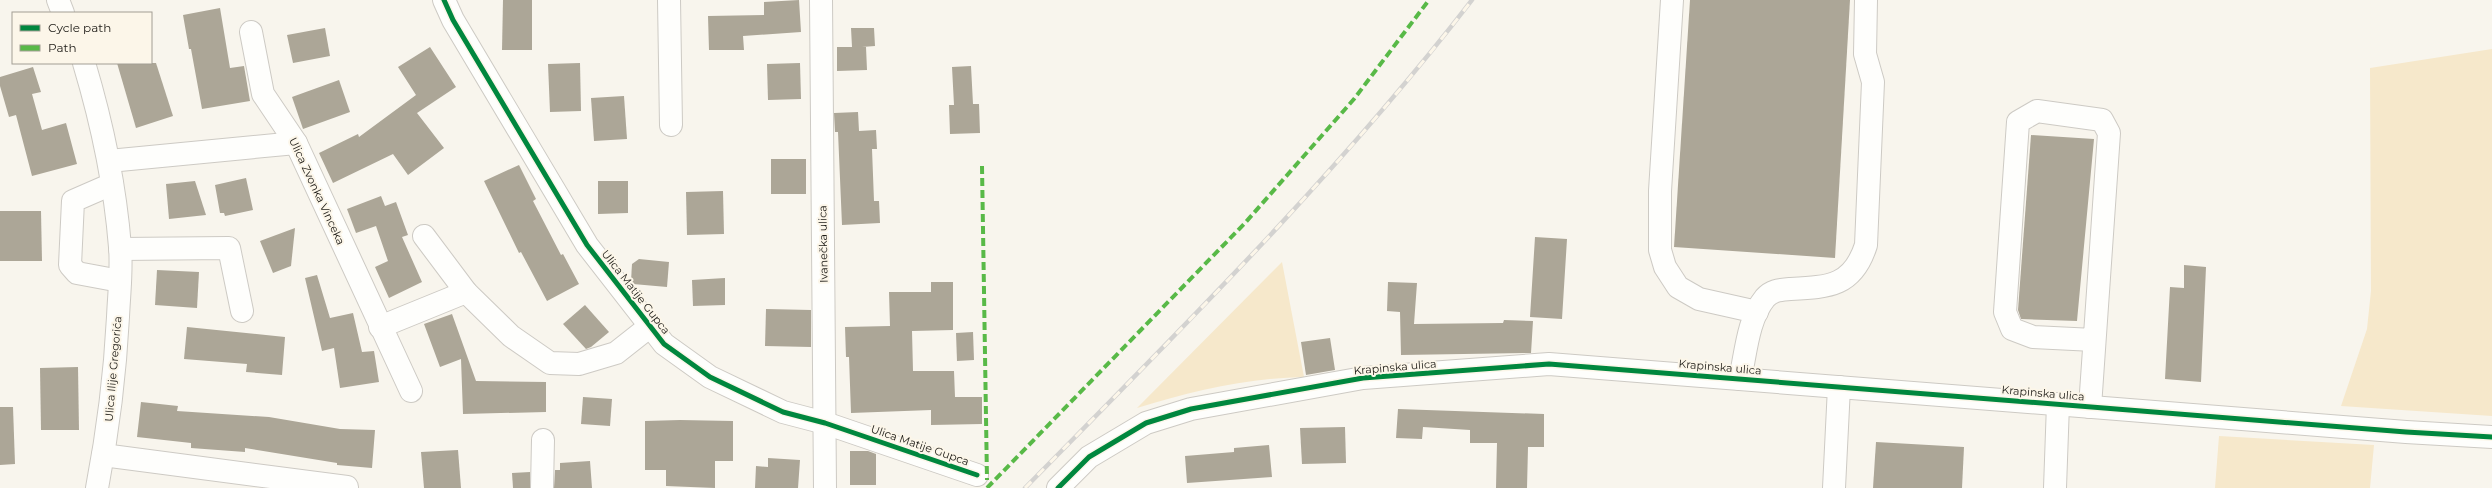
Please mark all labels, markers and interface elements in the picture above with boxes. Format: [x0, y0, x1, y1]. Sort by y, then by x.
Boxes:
legend [12, 12, 152, 64]
text: Cycle path [48, 20, 111, 35]
text: Path [48, 40, 77, 55]
street label: Ulica Zvonka Vinceka [286, 135, 348, 247]
street label: Ivanečka ulica [815, 205, 831, 283]
street label: Ulica Matije Gupca [599, 247, 673, 337]
street label: Ulica Ilije Gregorića [101, 316, 125, 422]
street label: Krapinska ulica [1353, 356, 1437, 378]
street label: Krapinska ulica [1678, 356, 1762, 378]
street label: Krapinska ulica [2001, 382, 2085, 404]
street label: Ulica Matije Gupca [869, 422, 971, 468]

